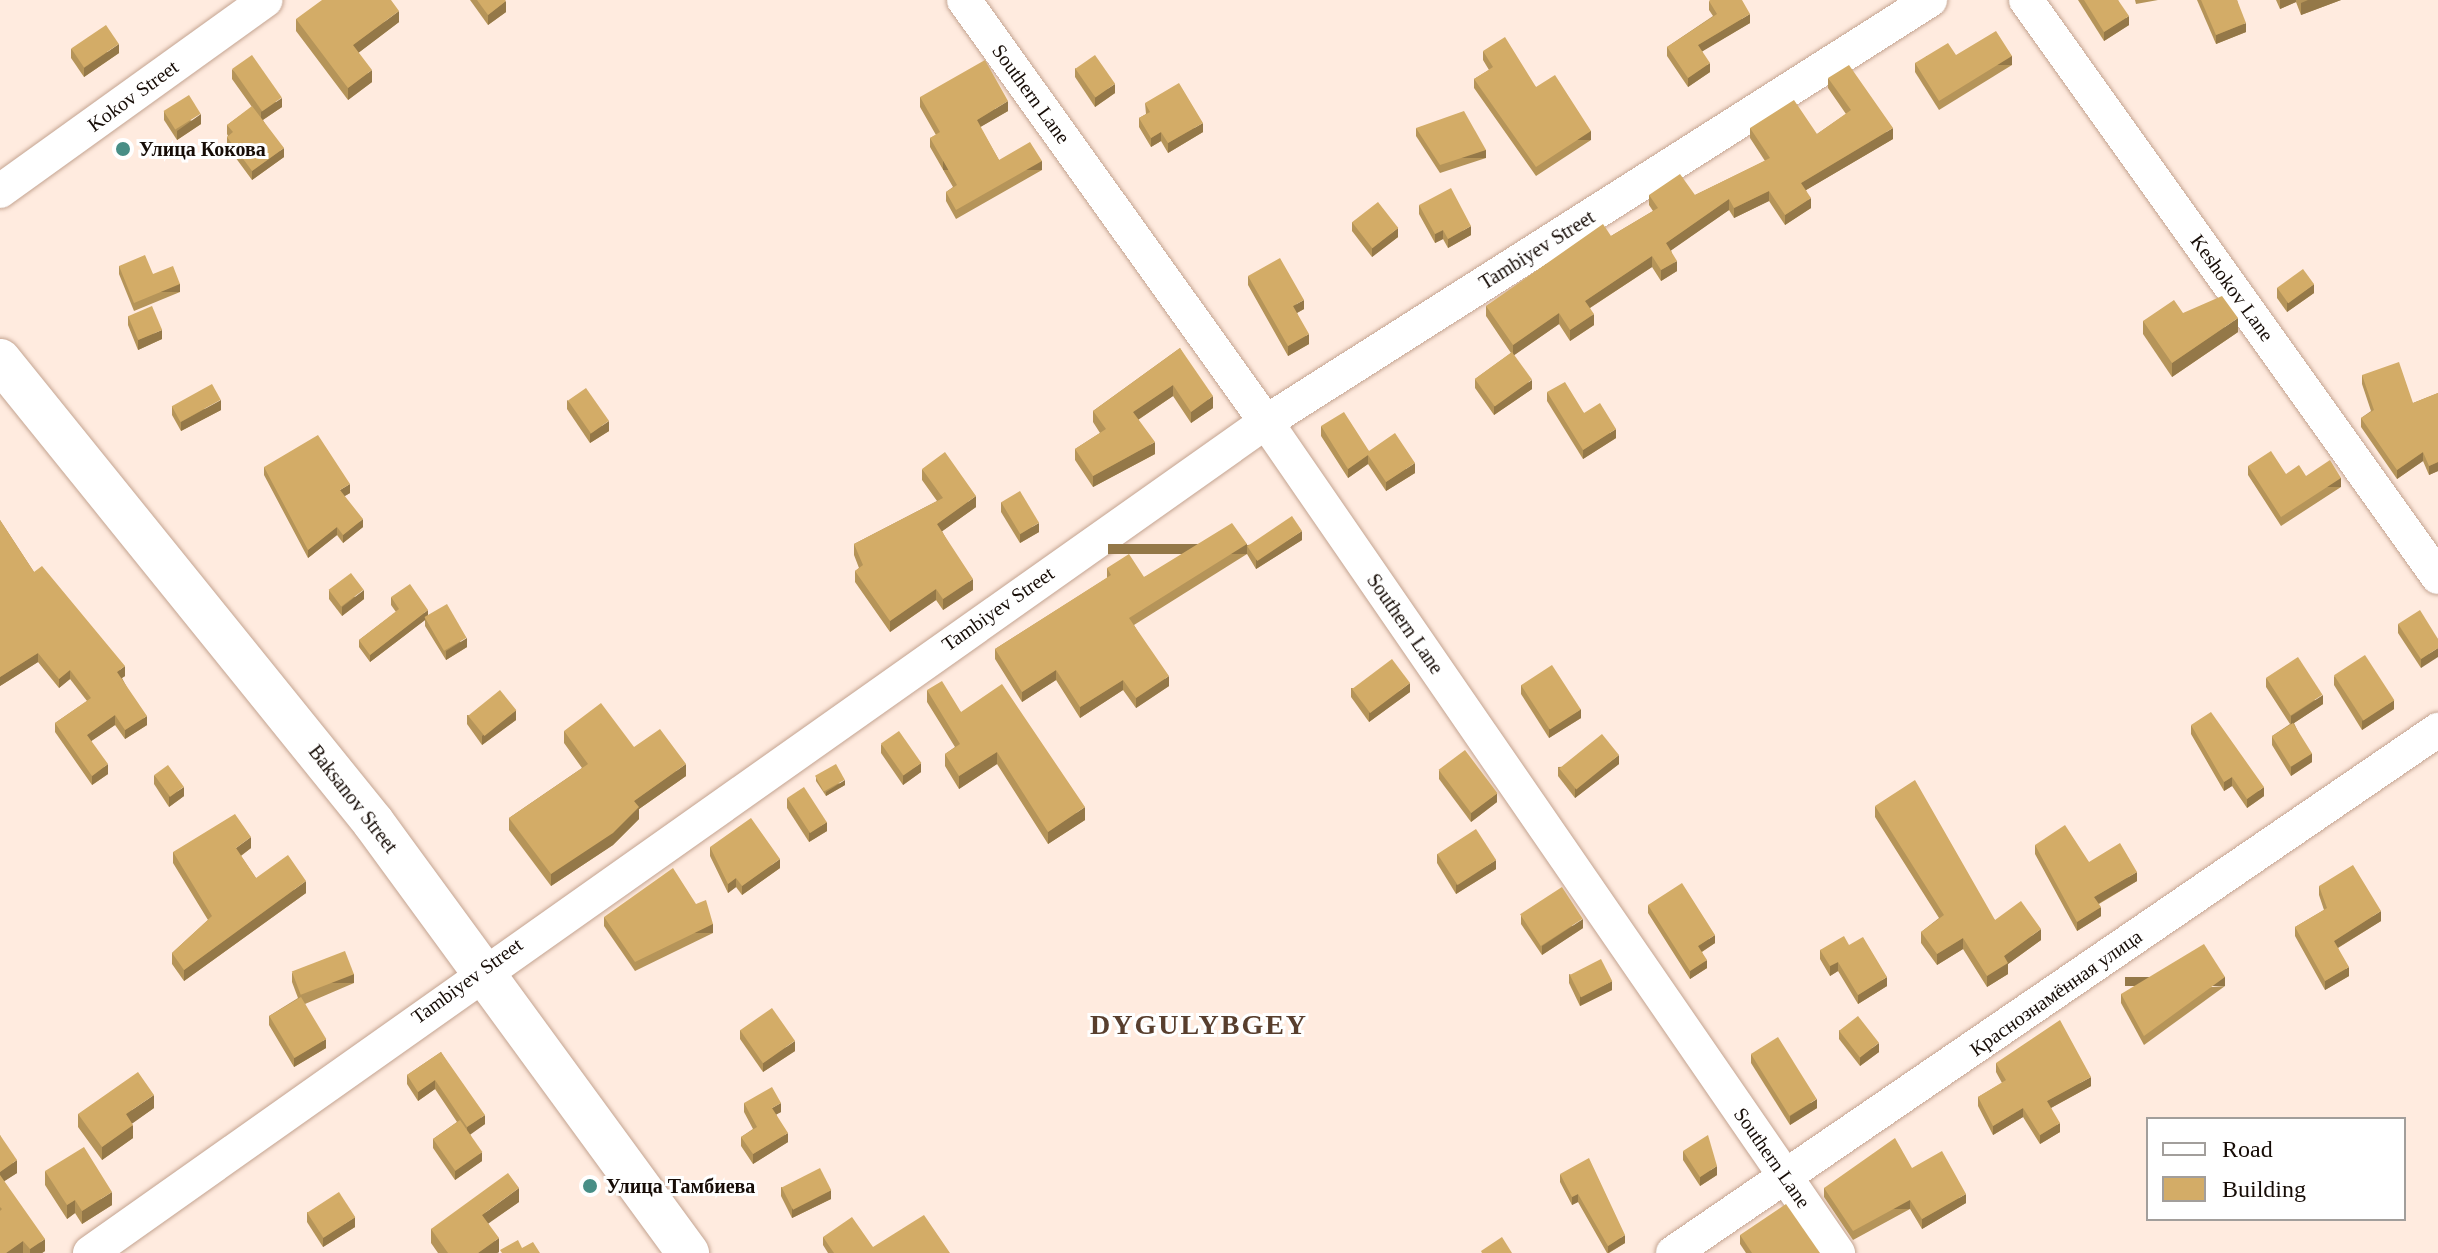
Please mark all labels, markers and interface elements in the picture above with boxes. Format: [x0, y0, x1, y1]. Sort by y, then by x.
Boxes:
street label: Southern Lane [987, 40, 1075, 148]
street label: Kokov Street [83, 55, 183, 137]
place label: Улица Кокова [139, 137, 266, 161]
marker: Улица Кокова [114, 140, 132, 158]
street label: Tambiyev Street [1475, 205, 1599, 295]
street label: Keshokov Lane [2185, 230, 2279, 346]
street label: Tambiyev Street [937, 562, 1059, 656]
street label: Southern Lane [1362, 569, 1448, 679]
street label: Baksanov Street [303, 740, 403, 858]
street label: Краснознамённая улица [1965, 924, 2147, 1062]
street label: Tambiyev Street [407, 933, 527, 1029]
district label: DYGULYBGEY [1090, 1008, 1308, 1042]
street label: Southern Lane [1729, 1103, 1815, 1213]
legend [2146, 1117, 2406, 1221]
text: Road [2222, 1136, 2273, 1162]
place label: Улица Тамбиева [606, 1174, 755, 1198]
text: Building [2222, 1176, 2306, 1202]
marker: Улица Тамбиева [581, 1177, 599, 1195]

